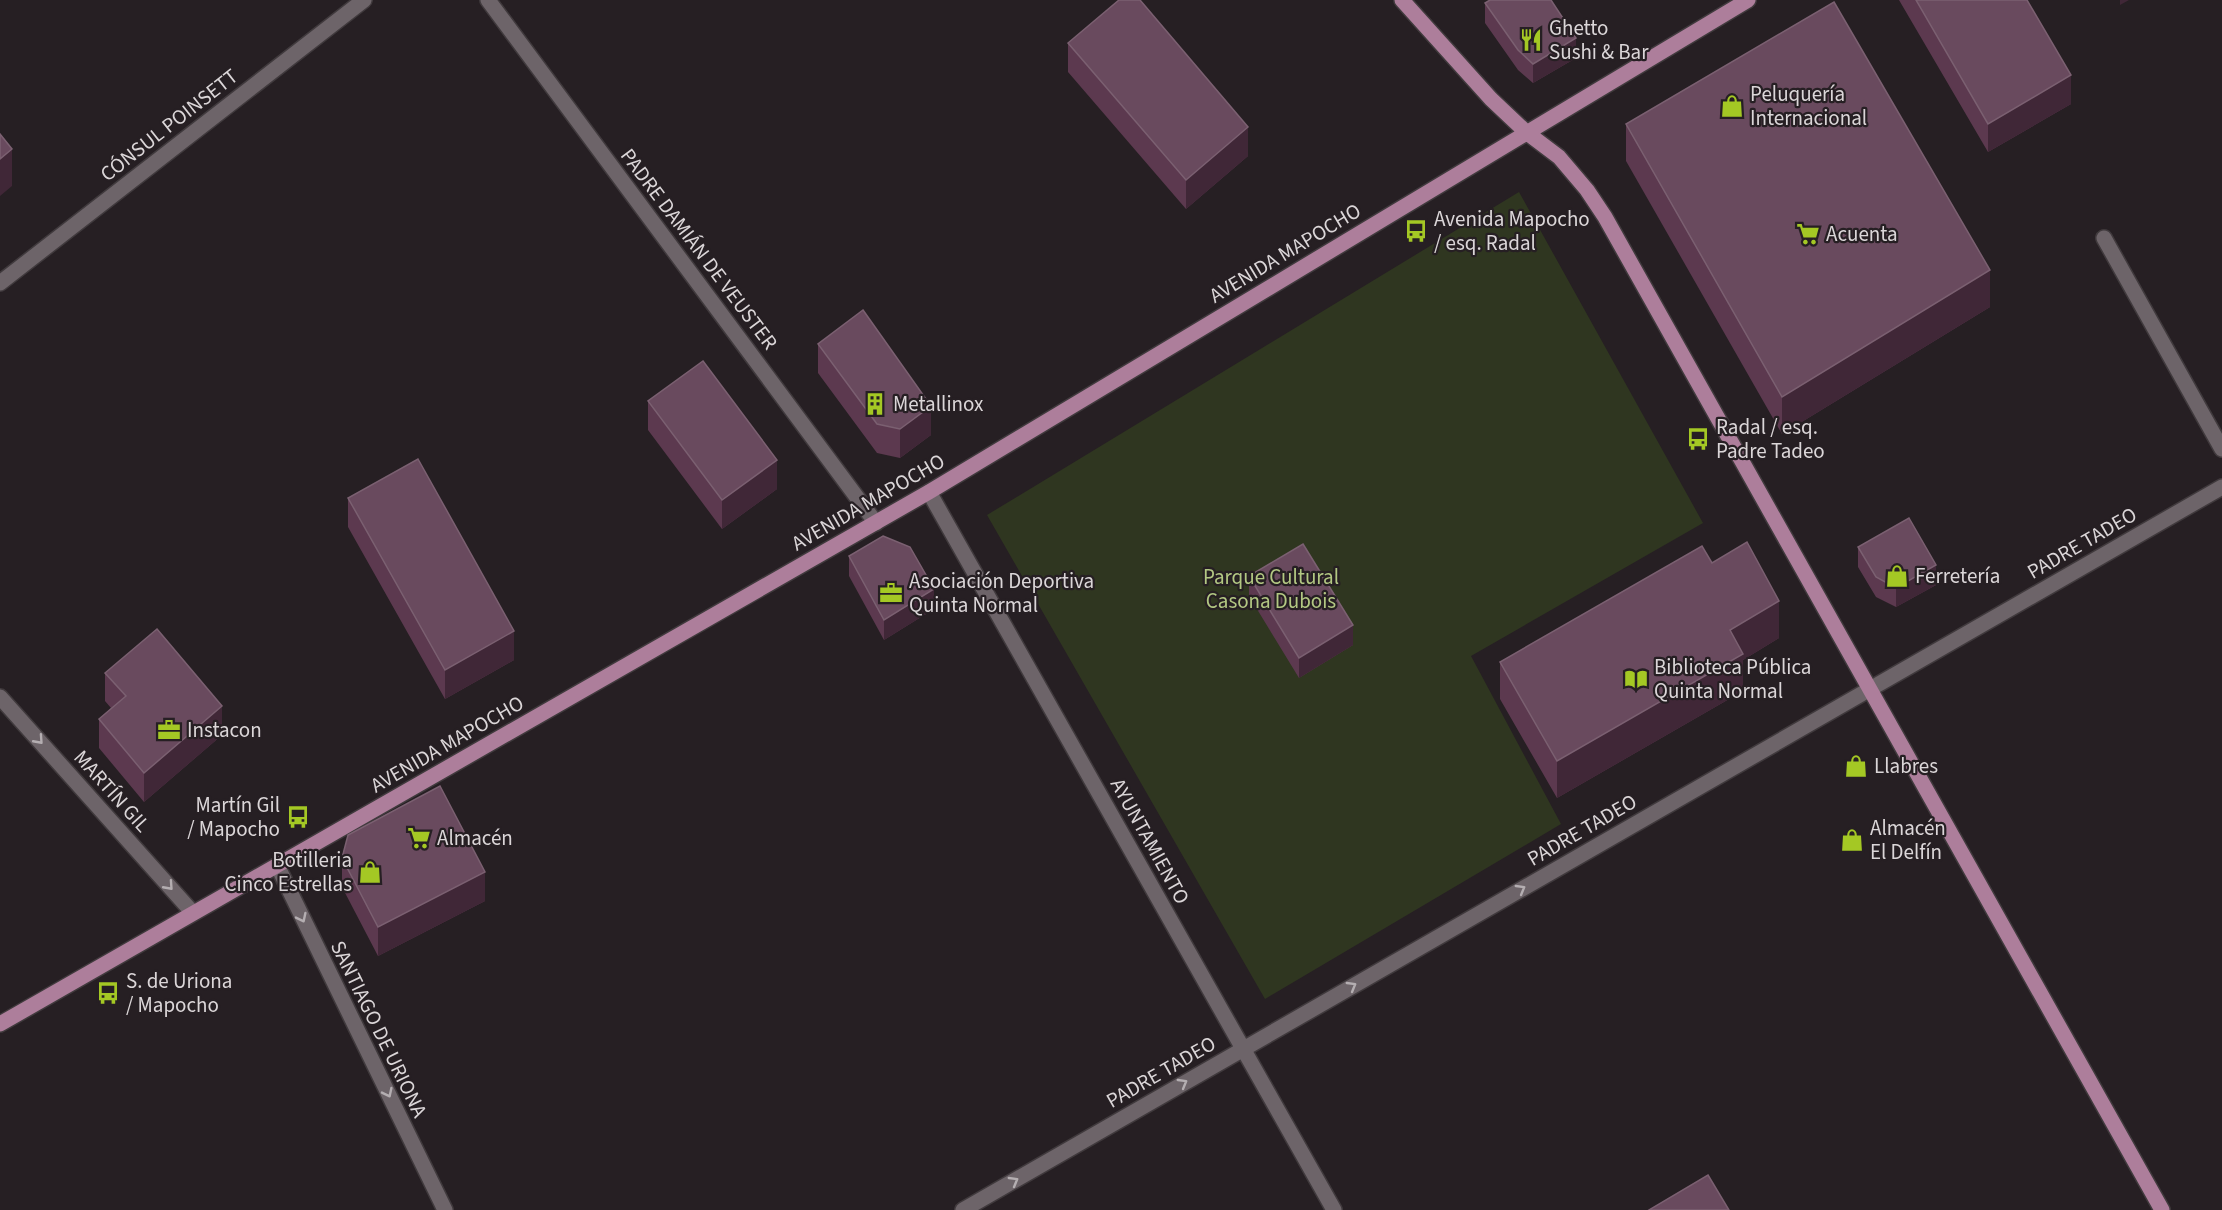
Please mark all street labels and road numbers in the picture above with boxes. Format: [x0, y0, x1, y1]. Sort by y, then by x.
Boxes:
street label: CÓNSUL POINSETT [94, 62, 244, 188]
street label: PADRE DAMIÁN DE VEUSTER [613, 142, 785, 356]
street label: AVENIDA MAPOCHO [1203, 196, 1367, 310]
street label: AVENIDA MAPOCHO [786, 446, 950, 558]
street label: PADRE TADEO [2022, 499, 2142, 587]
street label: AVENIDA MAPOCHO [365, 688, 529, 800]
street label: MARTÍN GIL [67, 743, 157, 839]
street label: AYUNTAMIENTO [1103, 773, 1197, 909]
street label: PADRE TADEO [1522, 786, 1642, 874]
street label: SANTIAGO DE URIONA [323, 936, 435, 1123]
street label: PADRE TADEO [1101, 1028, 1221, 1116]

